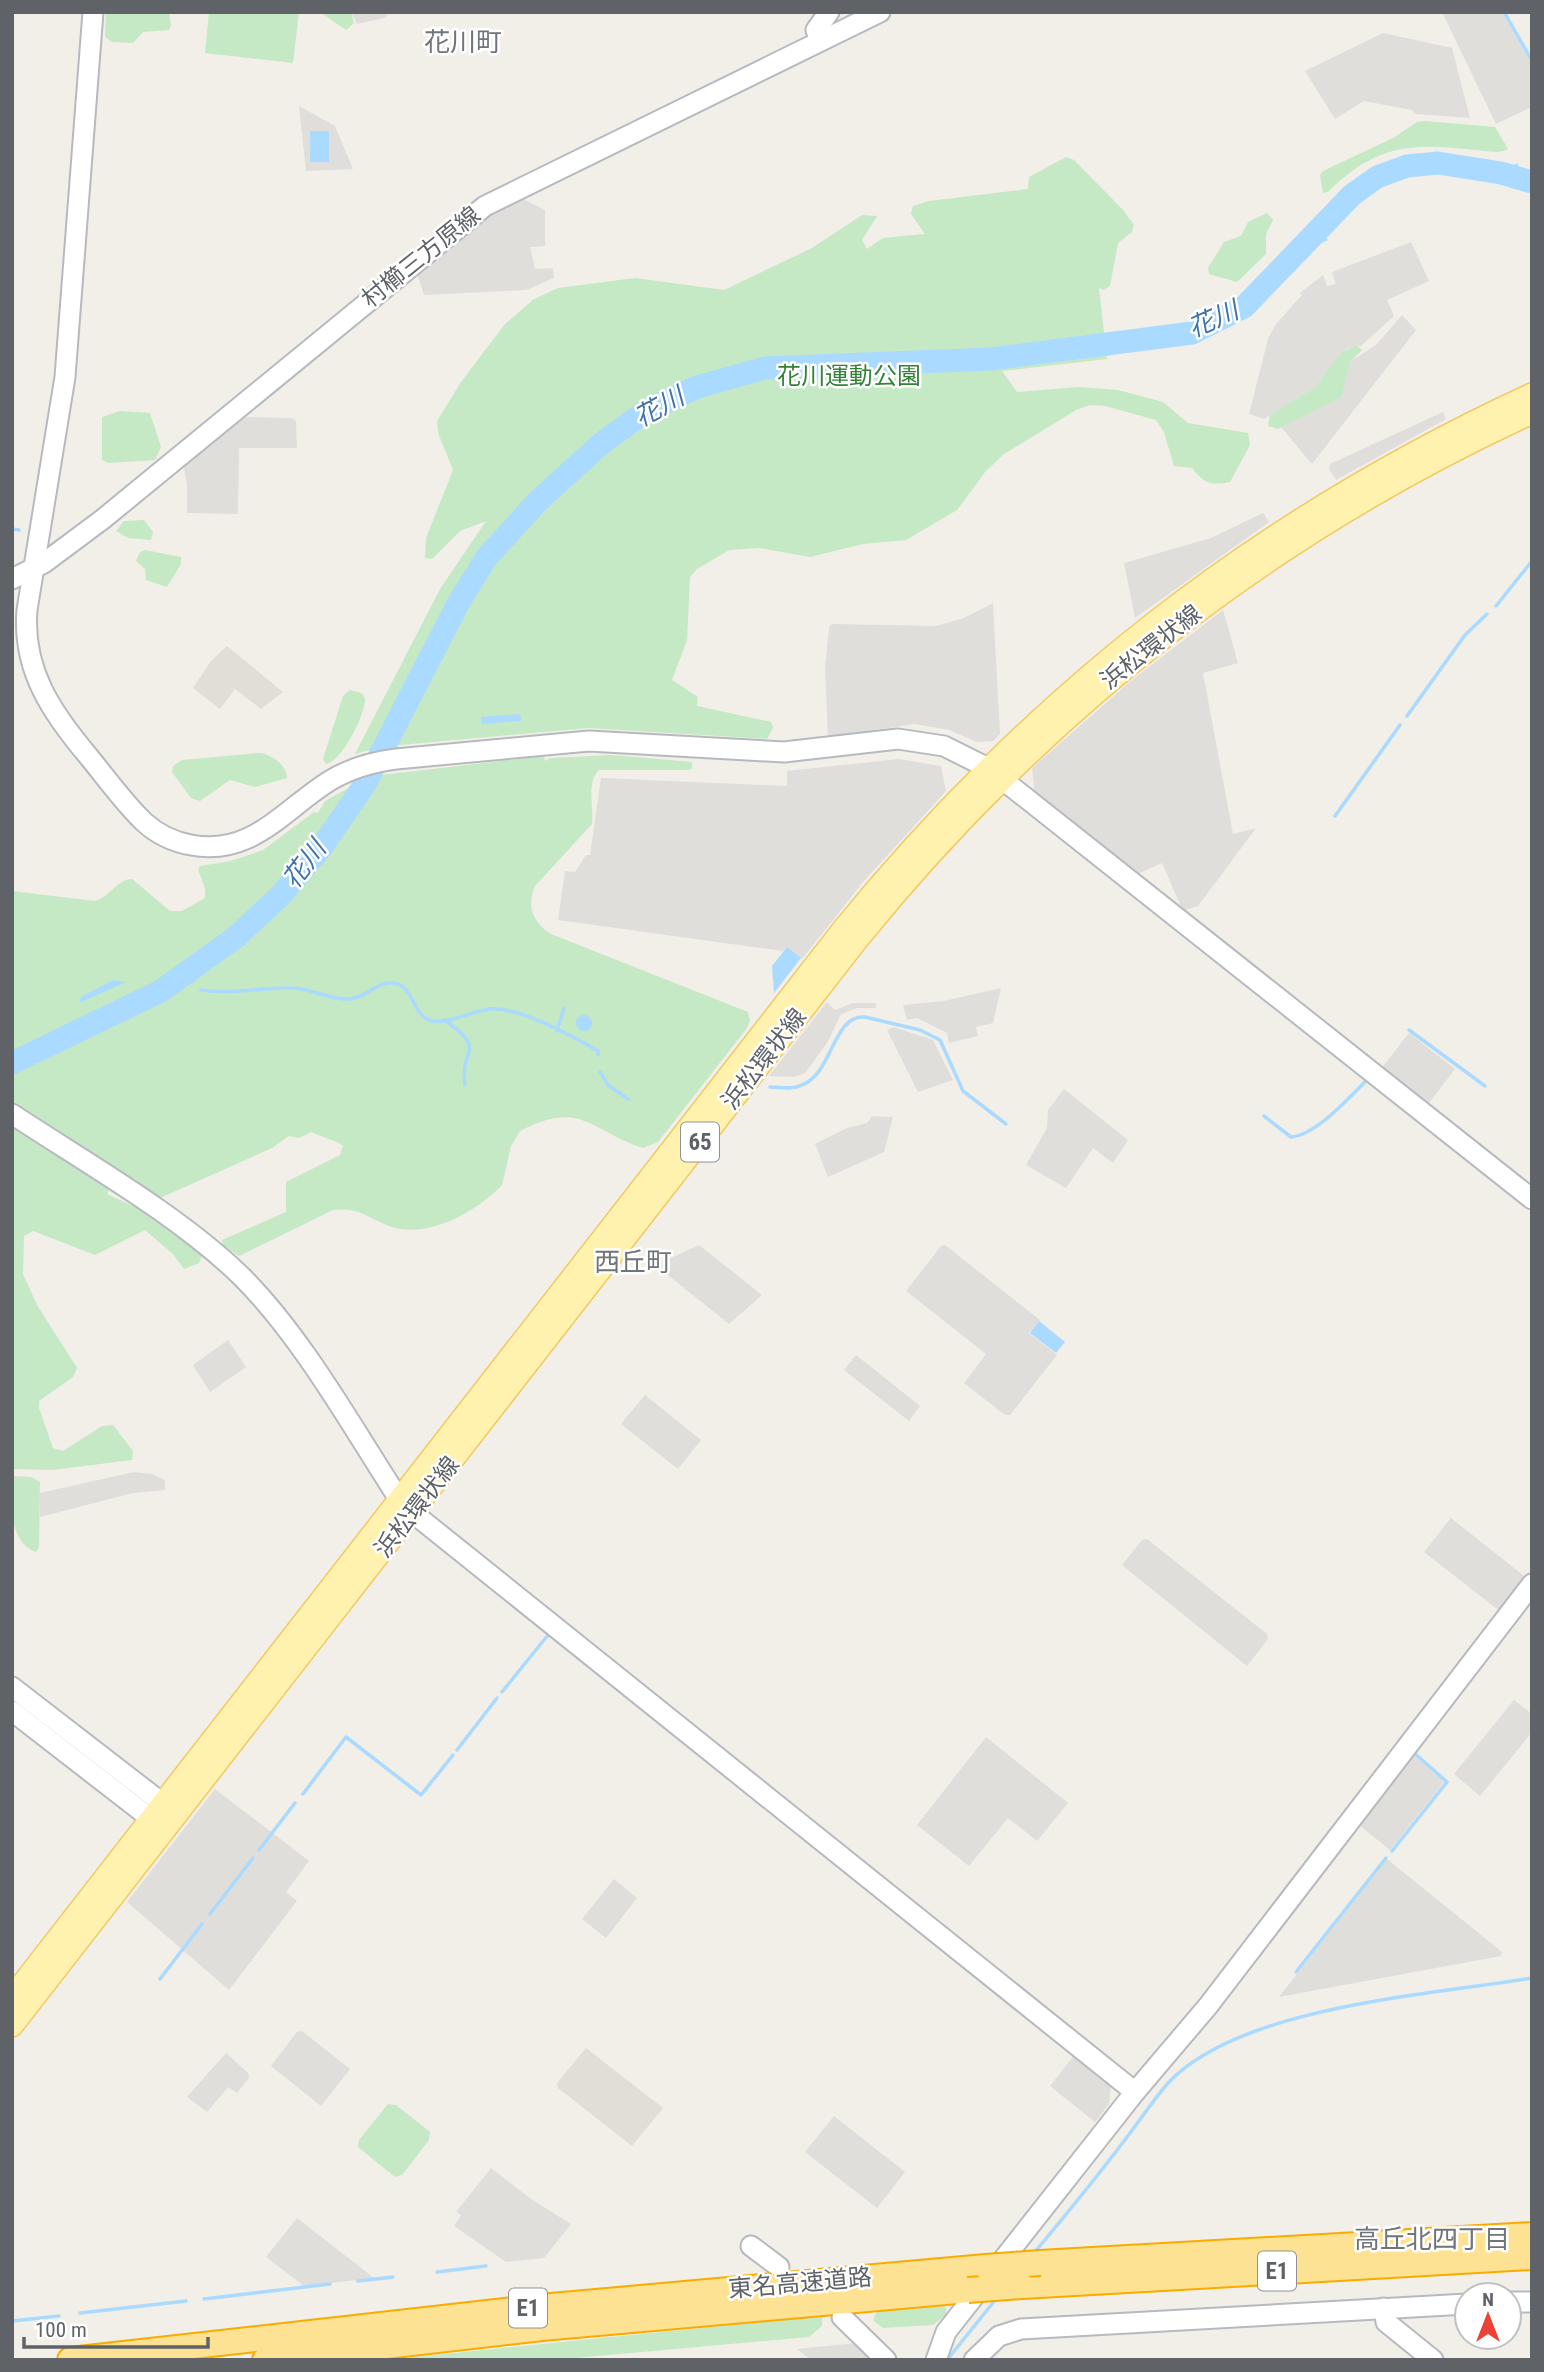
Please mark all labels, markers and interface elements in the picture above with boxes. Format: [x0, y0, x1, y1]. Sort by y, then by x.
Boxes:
district label: 花川町 [424, 27, 502, 57]
street label: 村櫛三方原線 [356, 201, 486, 313]
water label: 花川 [1183, 294, 1246, 343]
park label: 花川運動公園 [777, 362, 921, 390]
water label: 花川 [629, 380, 692, 433]
street label: 浜松環状線 [1095, 599, 1207, 695]
water label: 花川 [276, 832, 333, 894]
street label: 浜松環状線 [716, 1003, 812, 1115]
road number: 65 [681, 1122, 719, 1162]
district label: 西丘町 [594, 1247, 672, 1277]
street label: 浜松環状線 [369, 1451, 465, 1563]
district label: 高丘北四丁目 [1354, 2224, 1510, 2254]
road number: E1 [1258, 2252, 1296, 2290]
street label: 東名高速道路 [727, 2263, 873, 2303]
north arrow [1453, 2281, 1523, 2351]
road number: E1 [509, 2288, 547, 2328]
text: N [1482, 2288, 1494, 2311]
scale bar [24, 2306, 208, 2350]
text: 100 m [35, 2318, 87, 2342]

